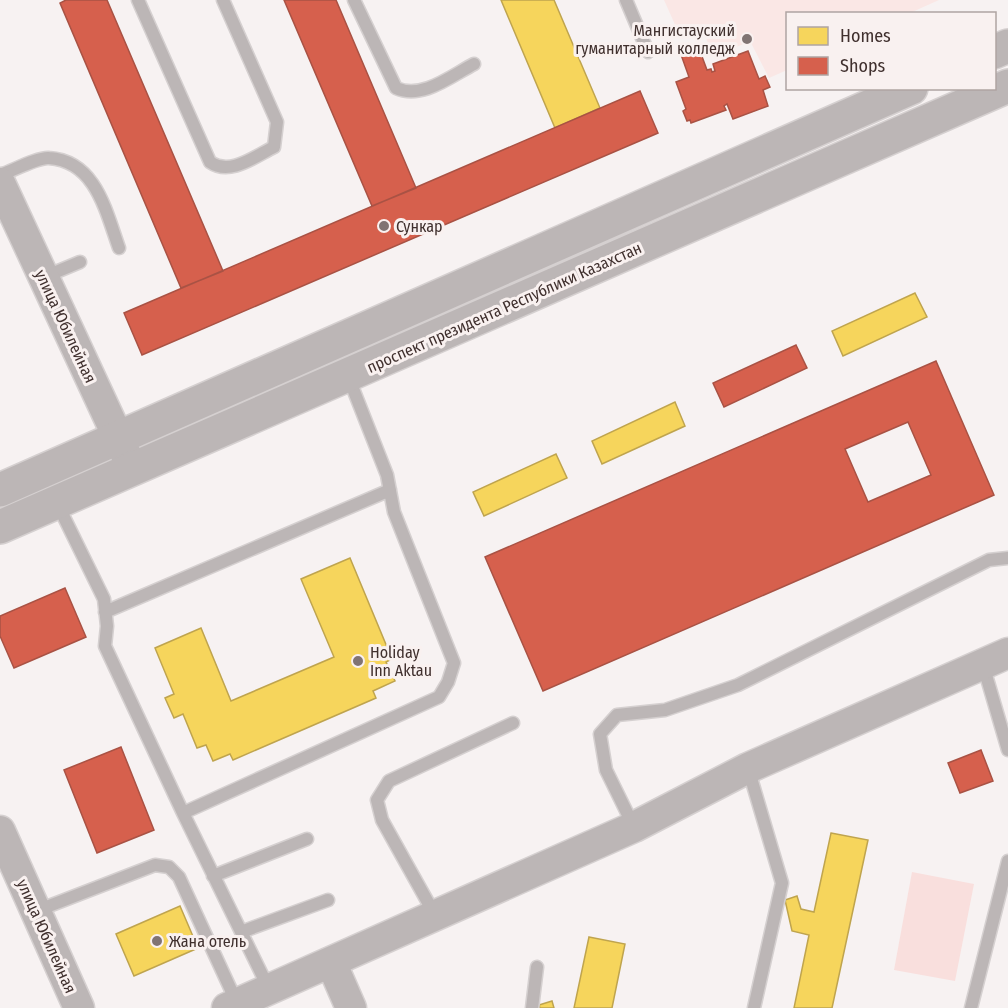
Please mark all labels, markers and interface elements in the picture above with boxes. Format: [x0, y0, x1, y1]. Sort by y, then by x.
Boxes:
legend [786, 12, 996, 90]
place label: Мангистауский гуманитарный колледж [575, 21, 736, 58]
text: Homes [840, 25, 891, 47]
marker: Мангистауский гуманитарный колледж [740, 32, 754, 46]
text: Shops [840, 55, 885, 77]
place label: Сункар [396, 217, 443, 236]
marker: Сункар [377, 219, 391, 233]
street label: проспект президента Республики Казахстан [364, 238, 645, 377]
street label: улица Юбилейная [31, 267, 100, 386]
place label: Holiday Inn Aktau [370, 643, 432, 680]
marker: Holiday Inn Aktau [351, 654, 365, 668]
street label: улица Юбилейная [13, 876, 80, 996]
place label: Жана отель [169, 932, 246, 951]
marker: Жана отель [150, 934, 164, 948]

